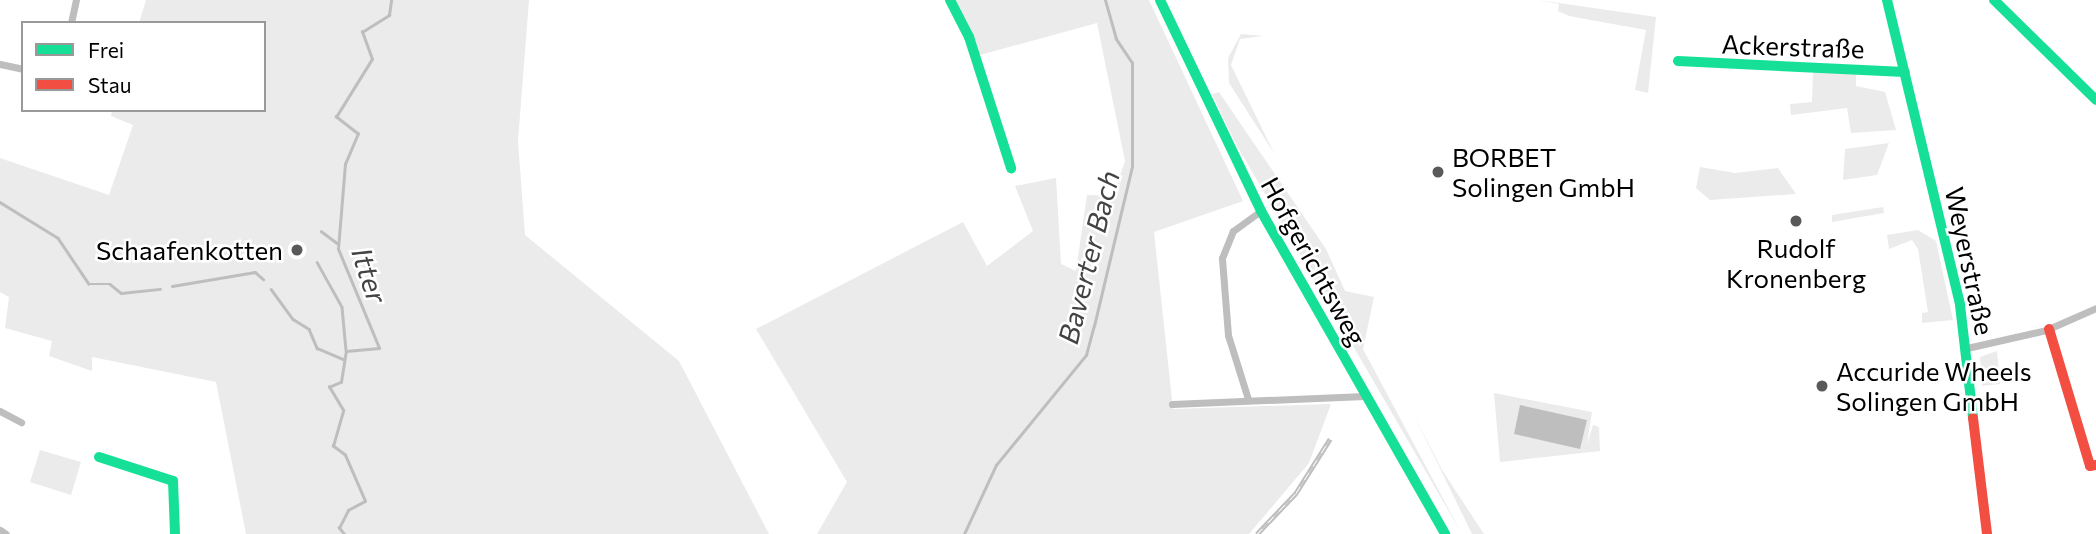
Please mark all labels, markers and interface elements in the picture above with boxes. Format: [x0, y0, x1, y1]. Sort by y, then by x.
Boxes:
legend [21, 21, 266, 112]
street label: Ackerstraße [1721, 28, 1865, 64]
text: Frei [88, 37, 124, 62]
text: Stau [88, 72, 131, 97]
place label: BORBET Solingen GmbH [1452, 141, 1635, 202]
marker: BORBET Solingen GmbH [1430, 164, 1446, 180]
water label: Baverter Bach [1050, 167, 1126, 347]
street label: Hofgerichtsweg [1255, 171, 1373, 351]
street label: Weyerstraße [1939, 184, 2001, 338]
marker: Rudolf Kronenberg [1788, 213, 1804, 229]
place label: Rudolf Kronenberg [1726, 232, 1866, 294]
place label: Schaafenkotten [96, 234, 283, 266]
marker: Schaafenkotten [289, 242, 305, 258]
water label: Itter [345, 243, 395, 307]
place label: Accuride Wheels Solingen GmbH [1836, 355, 2032, 416]
marker: Accuride Wheels Solingen GmbH [1814, 378, 1830, 394]

